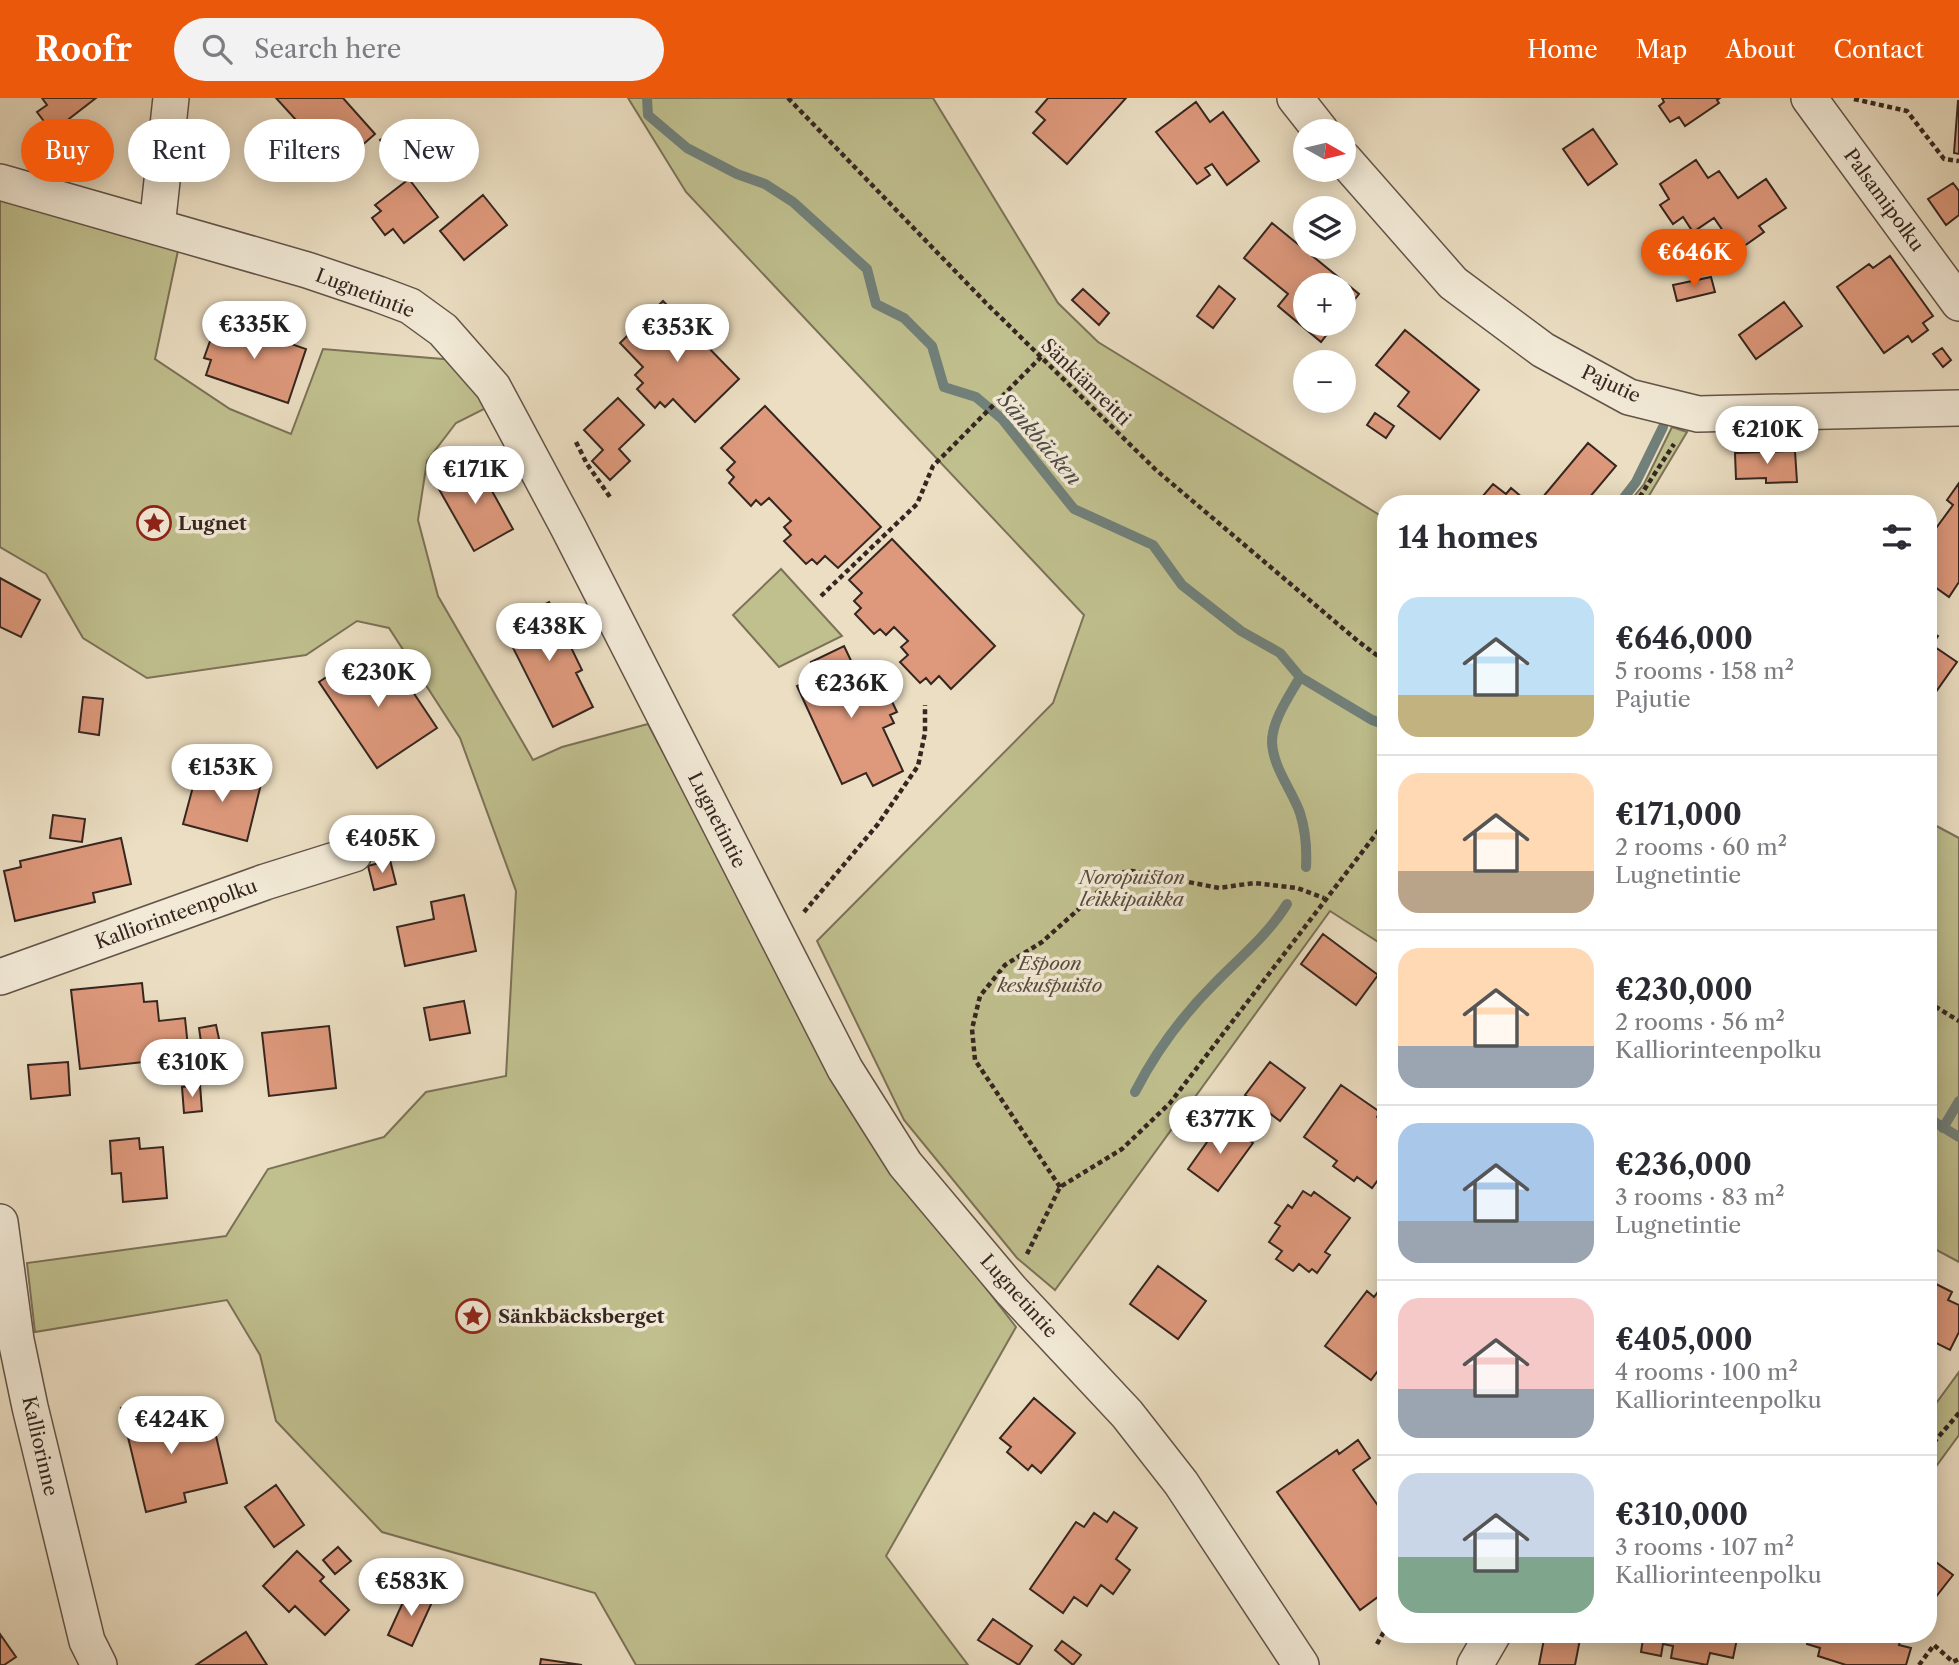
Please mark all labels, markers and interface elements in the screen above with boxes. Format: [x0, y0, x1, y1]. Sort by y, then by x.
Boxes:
search box [174, 18, 664, 81]
text: Roofr [35, 29, 132, 70]
icon: search [198, 30, 236, 68]
text: Search here [254, 33, 401, 65]
text: Home [1527, 35, 1598, 64]
text: Map [1636, 35, 1687, 64]
text: About [1725, 35, 1796, 64]
text: Contact [1834, 35, 1924, 64]
chip: Buy [21, 119, 114, 182]
chip: Rent [128, 119, 230, 182]
chip: Filters [244, 119, 365, 182]
chip: New [379, 119, 479, 182]
north arrow [1293, 119, 1356, 182]
map controls [1293, 119, 1356, 413]
street label: Palsamipolku [1839, 144, 1929, 256]
button: layers [1293, 196, 1356, 259]
pin: €646K [1645, 230, 1743, 289]
text: €646K [1657, 238, 1731, 266]
street label: Lugnetintie [312, 264, 418, 322]
button: + [1293, 273, 1356, 336]
pin: €335K [205, 302, 303, 361]
pin: €353K [628, 304, 726, 364]
text: €335K [218, 310, 290, 338]
text: €353K [641, 313, 713, 341]
street label: Sänkiänreitti [1037, 334, 1136, 430]
button: − [1293, 350, 1356, 413]
street label: Pajutie [1578, 360, 1644, 408]
water label: Sänkbäcken [992, 386, 1087, 490]
pin: €210K [1718, 406, 1816, 466]
text: €210K [1731, 415, 1803, 443]
pin: €171K [426, 446, 524, 506]
text: €171K [442, 455, 508, 483]
place icon: Lugnet [135, 504, 173, 542]
place label: Lugnet [178, 512, 247, 535]
icon: filters [1878, 518, 1916, 556]
text: 14 homes [1398, 519, 1538, 556]
pin: €438K [500, 603, 598, 663]
text: €438K [512, 612, 586, 640]
text: €646,000 [1615, 620, 1753, 657]
icon: home [1454, 625, 1538, 709]
pin: €230K [329, 650, 427, 709]
text: 5 rooms · 158 m² [1615, 657, 1794, 685]
text: €230K [341, 658, 415, 686]
pin: €236K [802, 660, 900, 720]
text: €236K [814, 669, 888, 697]
text: Pajutie [1615, 685, 1691, 713]
pin: €153K [173, 744, 271, 804]
text: €153K [187, 753, 257, 781]
street label: Lugnetintie [683, 768, 751, 872]
text: €171,000 [1615, 796, 1742, 833]
icon: home [1454, 801, 1538, 885]
pin: €405K [333, 816, 431, 875]
text: €405K [345, 824, 419, 852]
text: 2 rooms · 60 m² [1615, 833, 1787, 861]
text: Lugnetintie [1615, 861, 1741, 889]
park label: Noropuiston leikkipaikka [1077, 866, 1185, 911]
street label: Kalliorinteenpolku [92, 874, 260, 954]
park label: Espoon keskuspuisto [997, 952, 1102, 997]
text: €230,000 [1615, 971, 1753, 1008]
icon: home [1454, 976, 1538, 1060]
text: 2 rooms · 56 m² [1615, 1008, 1785, 1036]
text: Kalliorinteenpolku [1615, 1036, 1822, 1064]
pin: €310K [143, 1040, 241, 1099]
text: €310K [157, 1048, 227, 1076]
pin: €377K [1171, 1096, 1269, 1156]
text: €377K [1185, 1105, 1255, 1133]
text: €236,000 [1615, 1146, 1752, 1183]
icon: home [1454, 1151, 1538, 1235]
text: 3 rooms · 83 m² [1615, 1183, 1785, 1211]
text: Lugnetintie [1615, 1211, 1741, 1239]
street label: Lugnetintie [976, 1250, 1062, 1342]
place icon: Sänkbäcksberget [454, 1297, 492, 1335]
place label: Sänkbäcksberget [498, 1305, 665, 1328]
text: €405,000 [1615, 1321, 1753, 1358]
icon: home [1454, 1326, 1538, 1410]
text: 4 rooms · 100 m² [1615, 1358, 1798, 1386]
text: Kalliorinteenpolku [1615, 1386, 1822, 1414]
street label: Kalliorinne [17, 1394, 63, 1498]
pin: €424K [122, 1396, 220, 1456]
text: €424K [134, 1405, 208, 1433]
text: €310,000 [1615, 1496, 1748, 1533]
icon: home [1454, 1501, 1538, 1585]
text: 3 rooms · 107 m² [1615, 1533, 1794, 1561]
pin: €583K [362, 1558, 460, 1618]
text: Kalliorinteenpolku [1615, 1561, 1822, 1589]
text: €583K [375, 1567, 447, 1595]

